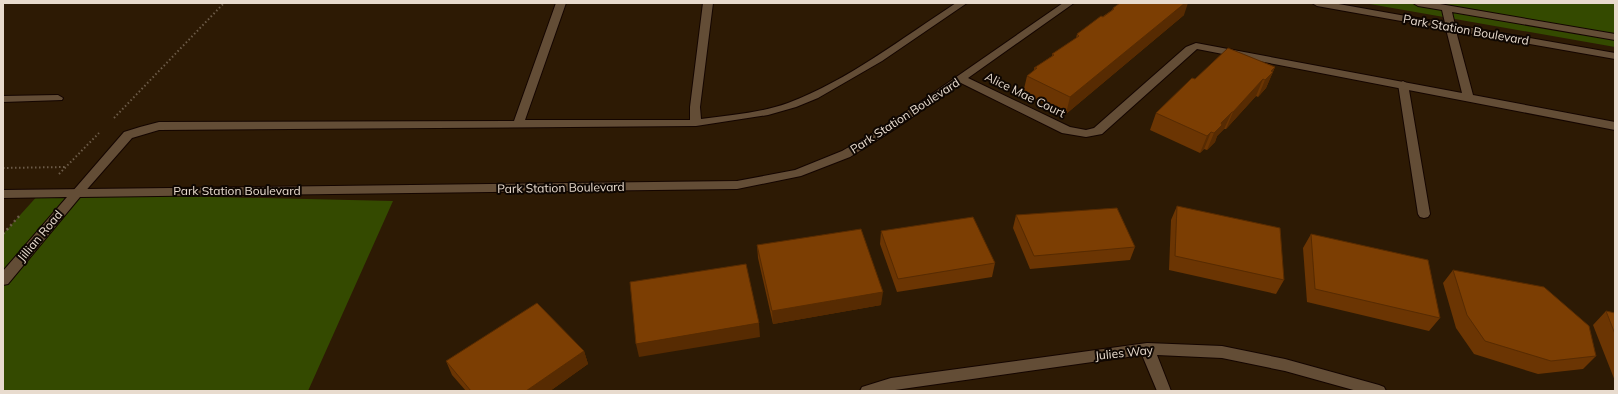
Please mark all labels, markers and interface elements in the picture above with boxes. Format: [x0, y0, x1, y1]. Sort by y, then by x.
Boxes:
street label: Park Station Boulevard [1402, 11, 1530, 48]
street label: Alice Mae Court [983, 69, 1068, 120]
street label: Park Station Boulevard [847, 75, 962, 157]
street label: Park Station Boulevard [497, 179, 625, 196]
street label: Park Station Boulevard [173, 183, 301, 198]
street label: Jillian Road [14, 207, 65, 264]
street label: Julies Way [1094, 342, 1154, 363]

